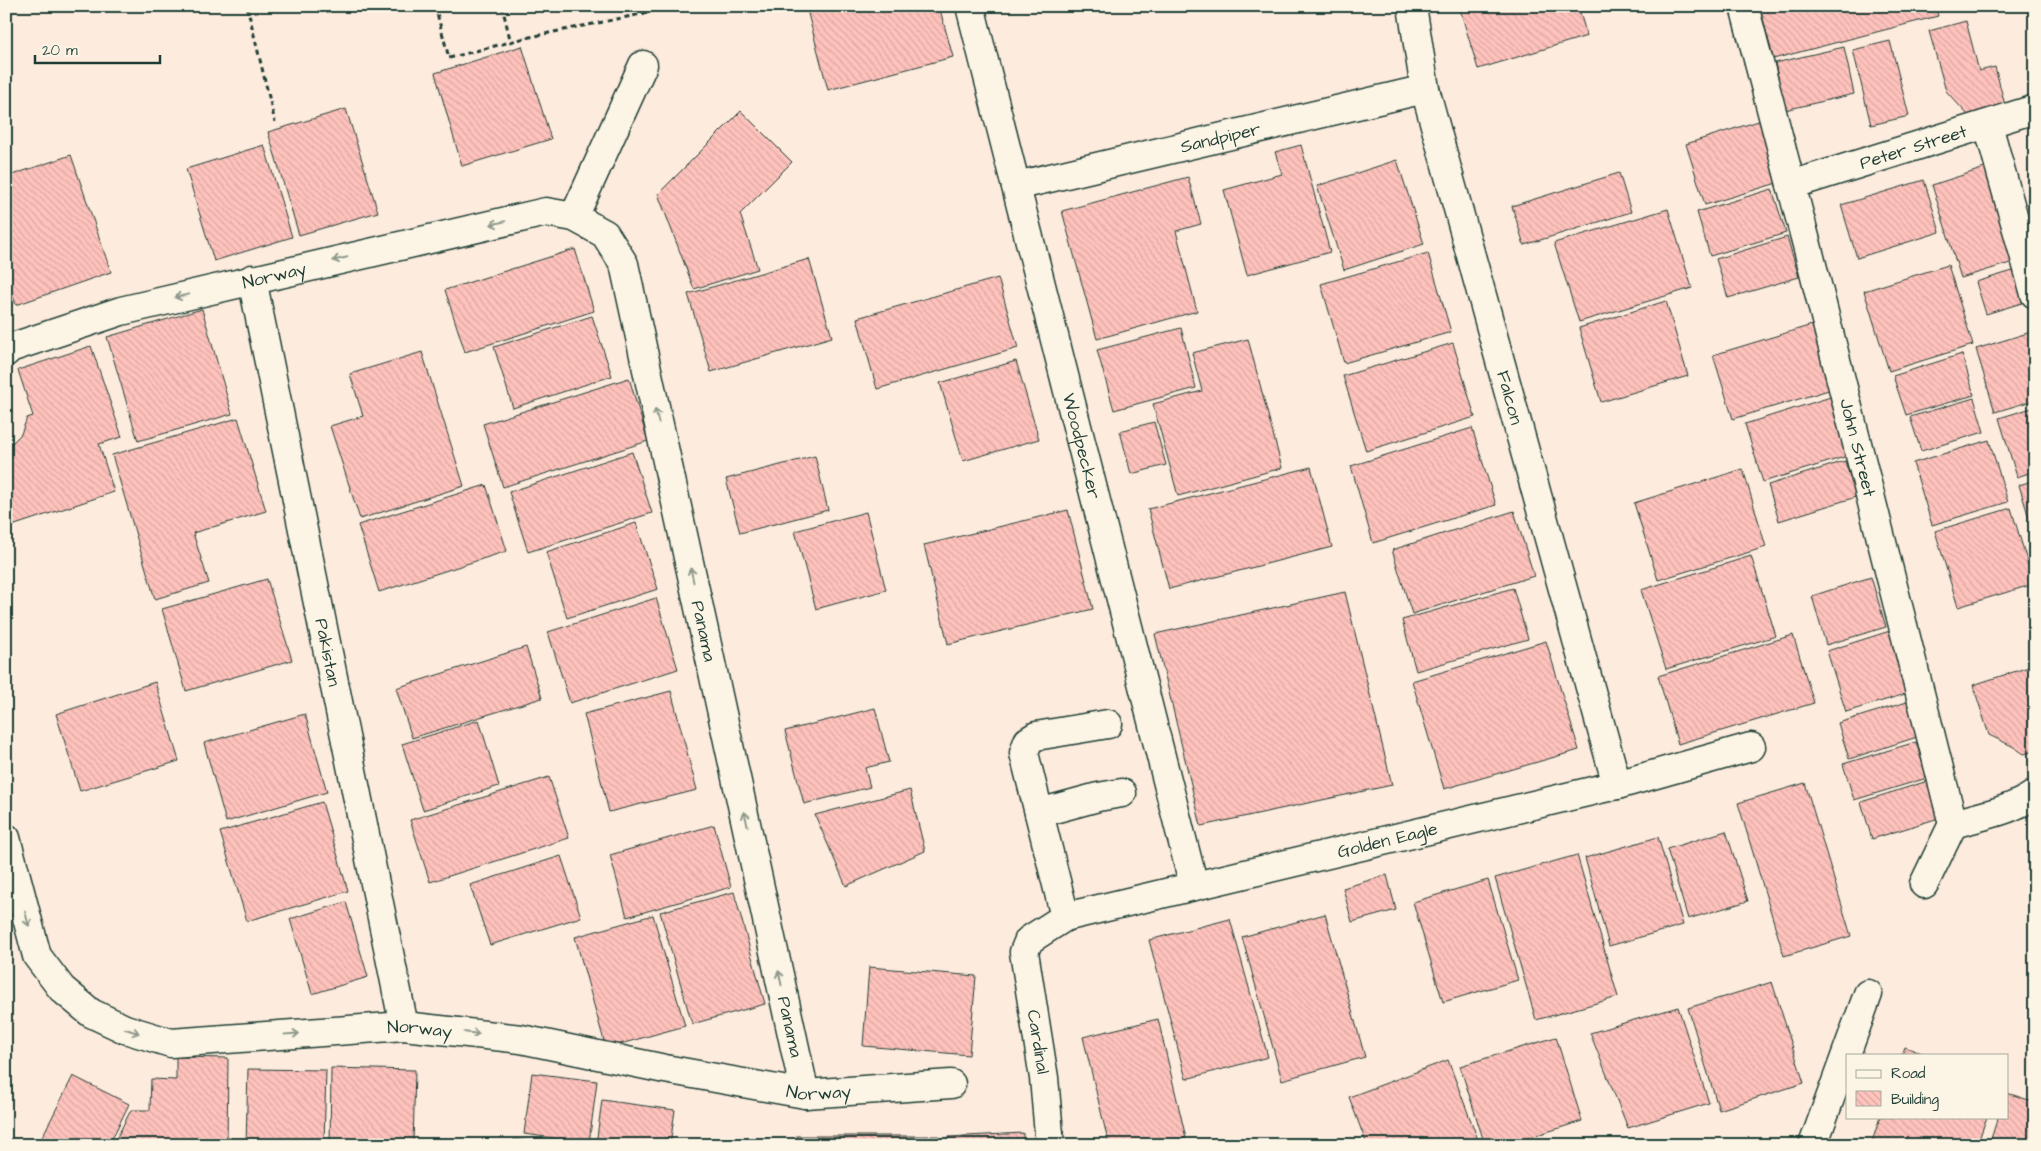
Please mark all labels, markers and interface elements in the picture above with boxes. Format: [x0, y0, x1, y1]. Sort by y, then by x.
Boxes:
scale bar [35, 32, 160, 64]
text: 20 m [42, 40, 78, 61]
street label: Sandpiper [1178, 116, 1263, 159]
street label: Peter Street [1857, 118, 1971, 175]
one-way arrow [491, 219, 507, 228]
one-way arrow [332, 255, 348, 264]
street label: Norway [240, 256, 309, 295]
one-way arrow [174, 292, 190, 301]
street label: Falcon [1491, 368, 1529, 427]
street label: Woodpecker [1057, 390, 1107, 502]
street label: John Street [1834, 396, 1883, 500]
one-way arrow [652, 409, 661, 425]
one-way arrow [687, 567, 696, 583]
street label: Panama [685, 598, 723, 664]
street label: Pakistan [309, 616, 347, 689]
one-way arrow [741, 812, 750, 828]
street label: Golden Eagle [1335, 816, 1440, 864]
one-way arrow [23, 910, 33, 926]
one-way arrow [775, 970, 785, 986]
street label: Panama [772, 994, 809, 1060]
street label: Cardinal [1021, 1008, 1055, 1076]
street label: Norway [386, 1013, 453, 1045]
one-way arrow [124, 1027, 140, 1037]
one-way arrow [463, 1028, 479, 1038]
one-way arrow [284, 1029, 300, 1039]
legend [1846, 1054, 2008, 1118]
text: Road [1891, 1063, 1926, 1084]
street label: Norway [784, 1078, 852, 1107]
text: Building [1891, 1089, 1939, 1111]

